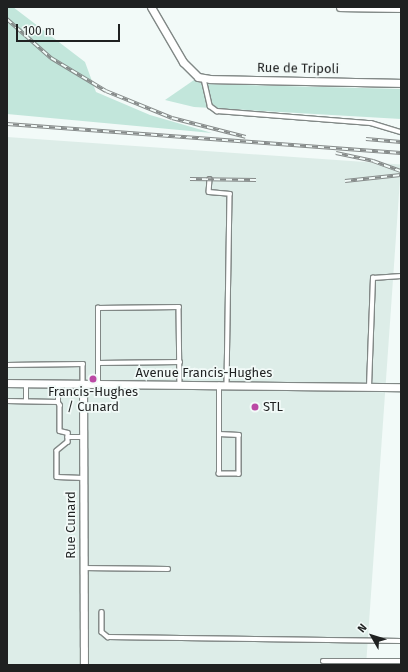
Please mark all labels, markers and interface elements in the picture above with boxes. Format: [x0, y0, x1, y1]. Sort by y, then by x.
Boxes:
scale bar [18, 16, 122, 42]
text: 100 m [23, 24, 55, 38]
street label: Rue de Tripoli [257, 60, 339, 78]
street label: Avenue Francis-Hughes [136, 365, 272, 381]
marker: Francis-Hughes / Cunard [88, 374, 98, 384]
place label: Francis-Hughes / Cunard [48, 385, 138, 416]
place label: STL [263, 399, 283, 415]
marker: STL [250, 402, 260, 412]
street label: Rue Cunard [63, 491, 79, 559]
north arrow [352, 616, 392, 656]
text: N [355, 621, 370, 635]

